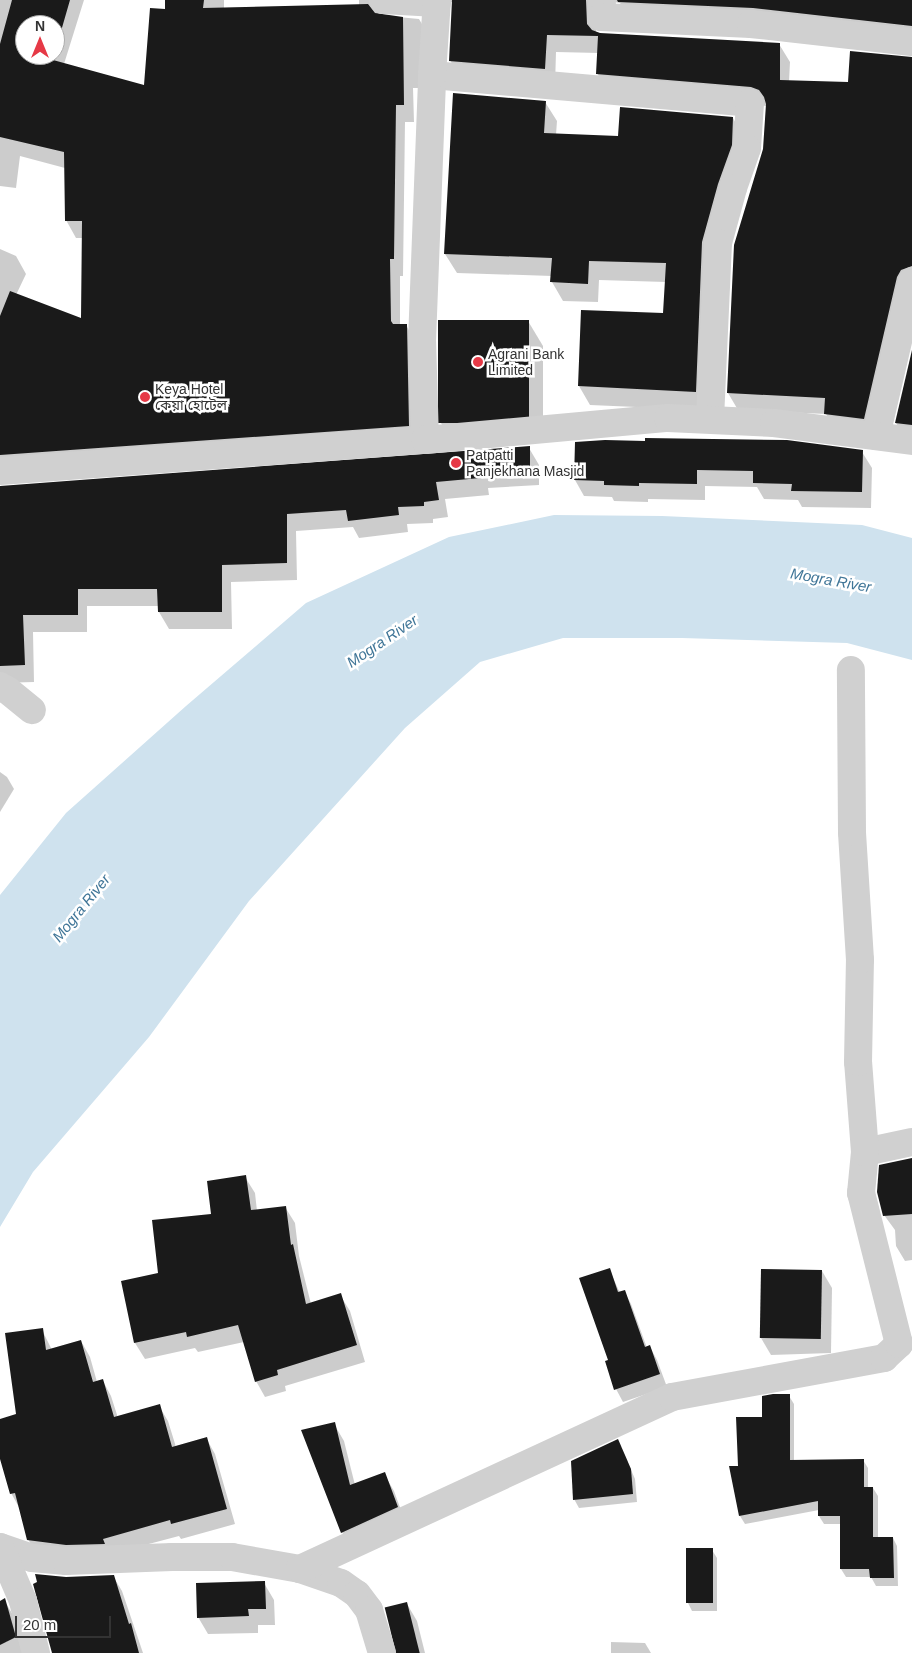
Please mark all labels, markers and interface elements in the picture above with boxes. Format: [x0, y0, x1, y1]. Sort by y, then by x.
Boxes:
north arrow [15, 15, 65, 65]
text: N [35, 18, 45, 34]
place label: Agrani Bank Limited [488, 346, 564, 378]
marker: Agrani Bank Limited [472, 356, 484, 368]
place label: Keya Hotel কেয়া হোটেল [155, 381, 227, 414]
marker: Keya Hotel কেয়া হোটেল [139, 391, 151, 403]
place label: Patpatti Panjekhana Masjid [466, 447, 584, 480]
marker: Patpatti Panjekhana Masjid [450, 457, 462, 469]
water label: Mogra River [789, 564, 873, 596]
water label: Mogra River [343, 611, 421, 671]
water label: Mogra River [48, 871, 114, 945]
scale bar [18, 1606, 114, 1638]
text: 20 m [23, 1616, 56, 1633]

